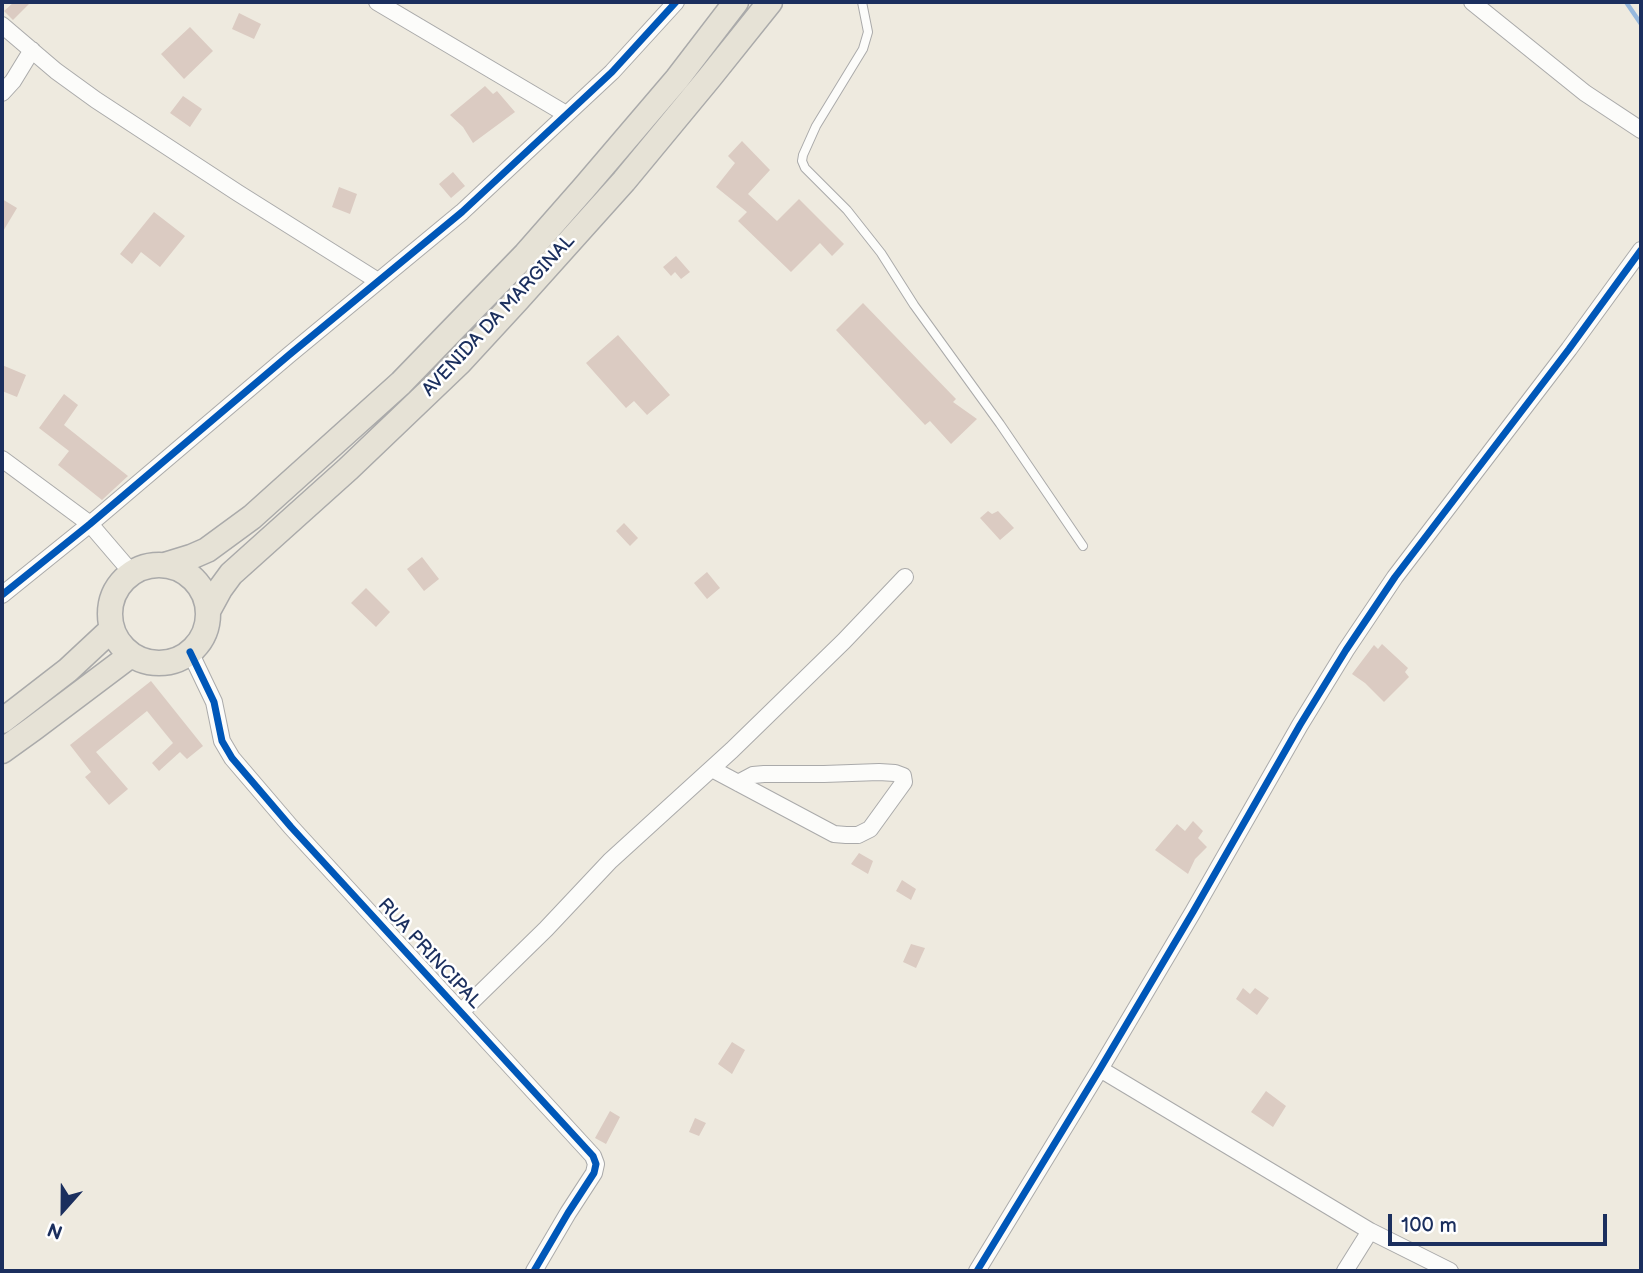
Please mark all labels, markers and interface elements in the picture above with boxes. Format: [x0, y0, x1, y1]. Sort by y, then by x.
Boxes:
street label: AVENIDA DA MARGINAL [418, 230, 580, 402]
street label: RUA PRINCIPAL [372, 894, 486, 1014]
north arrow [28, 1175, 98, 1245]
scale bar [1391, 1200, 1610, 1244]
text: 100 m [1401, 1213, 1457, 1238]
text: N [45, 1217, 66, 1243]

